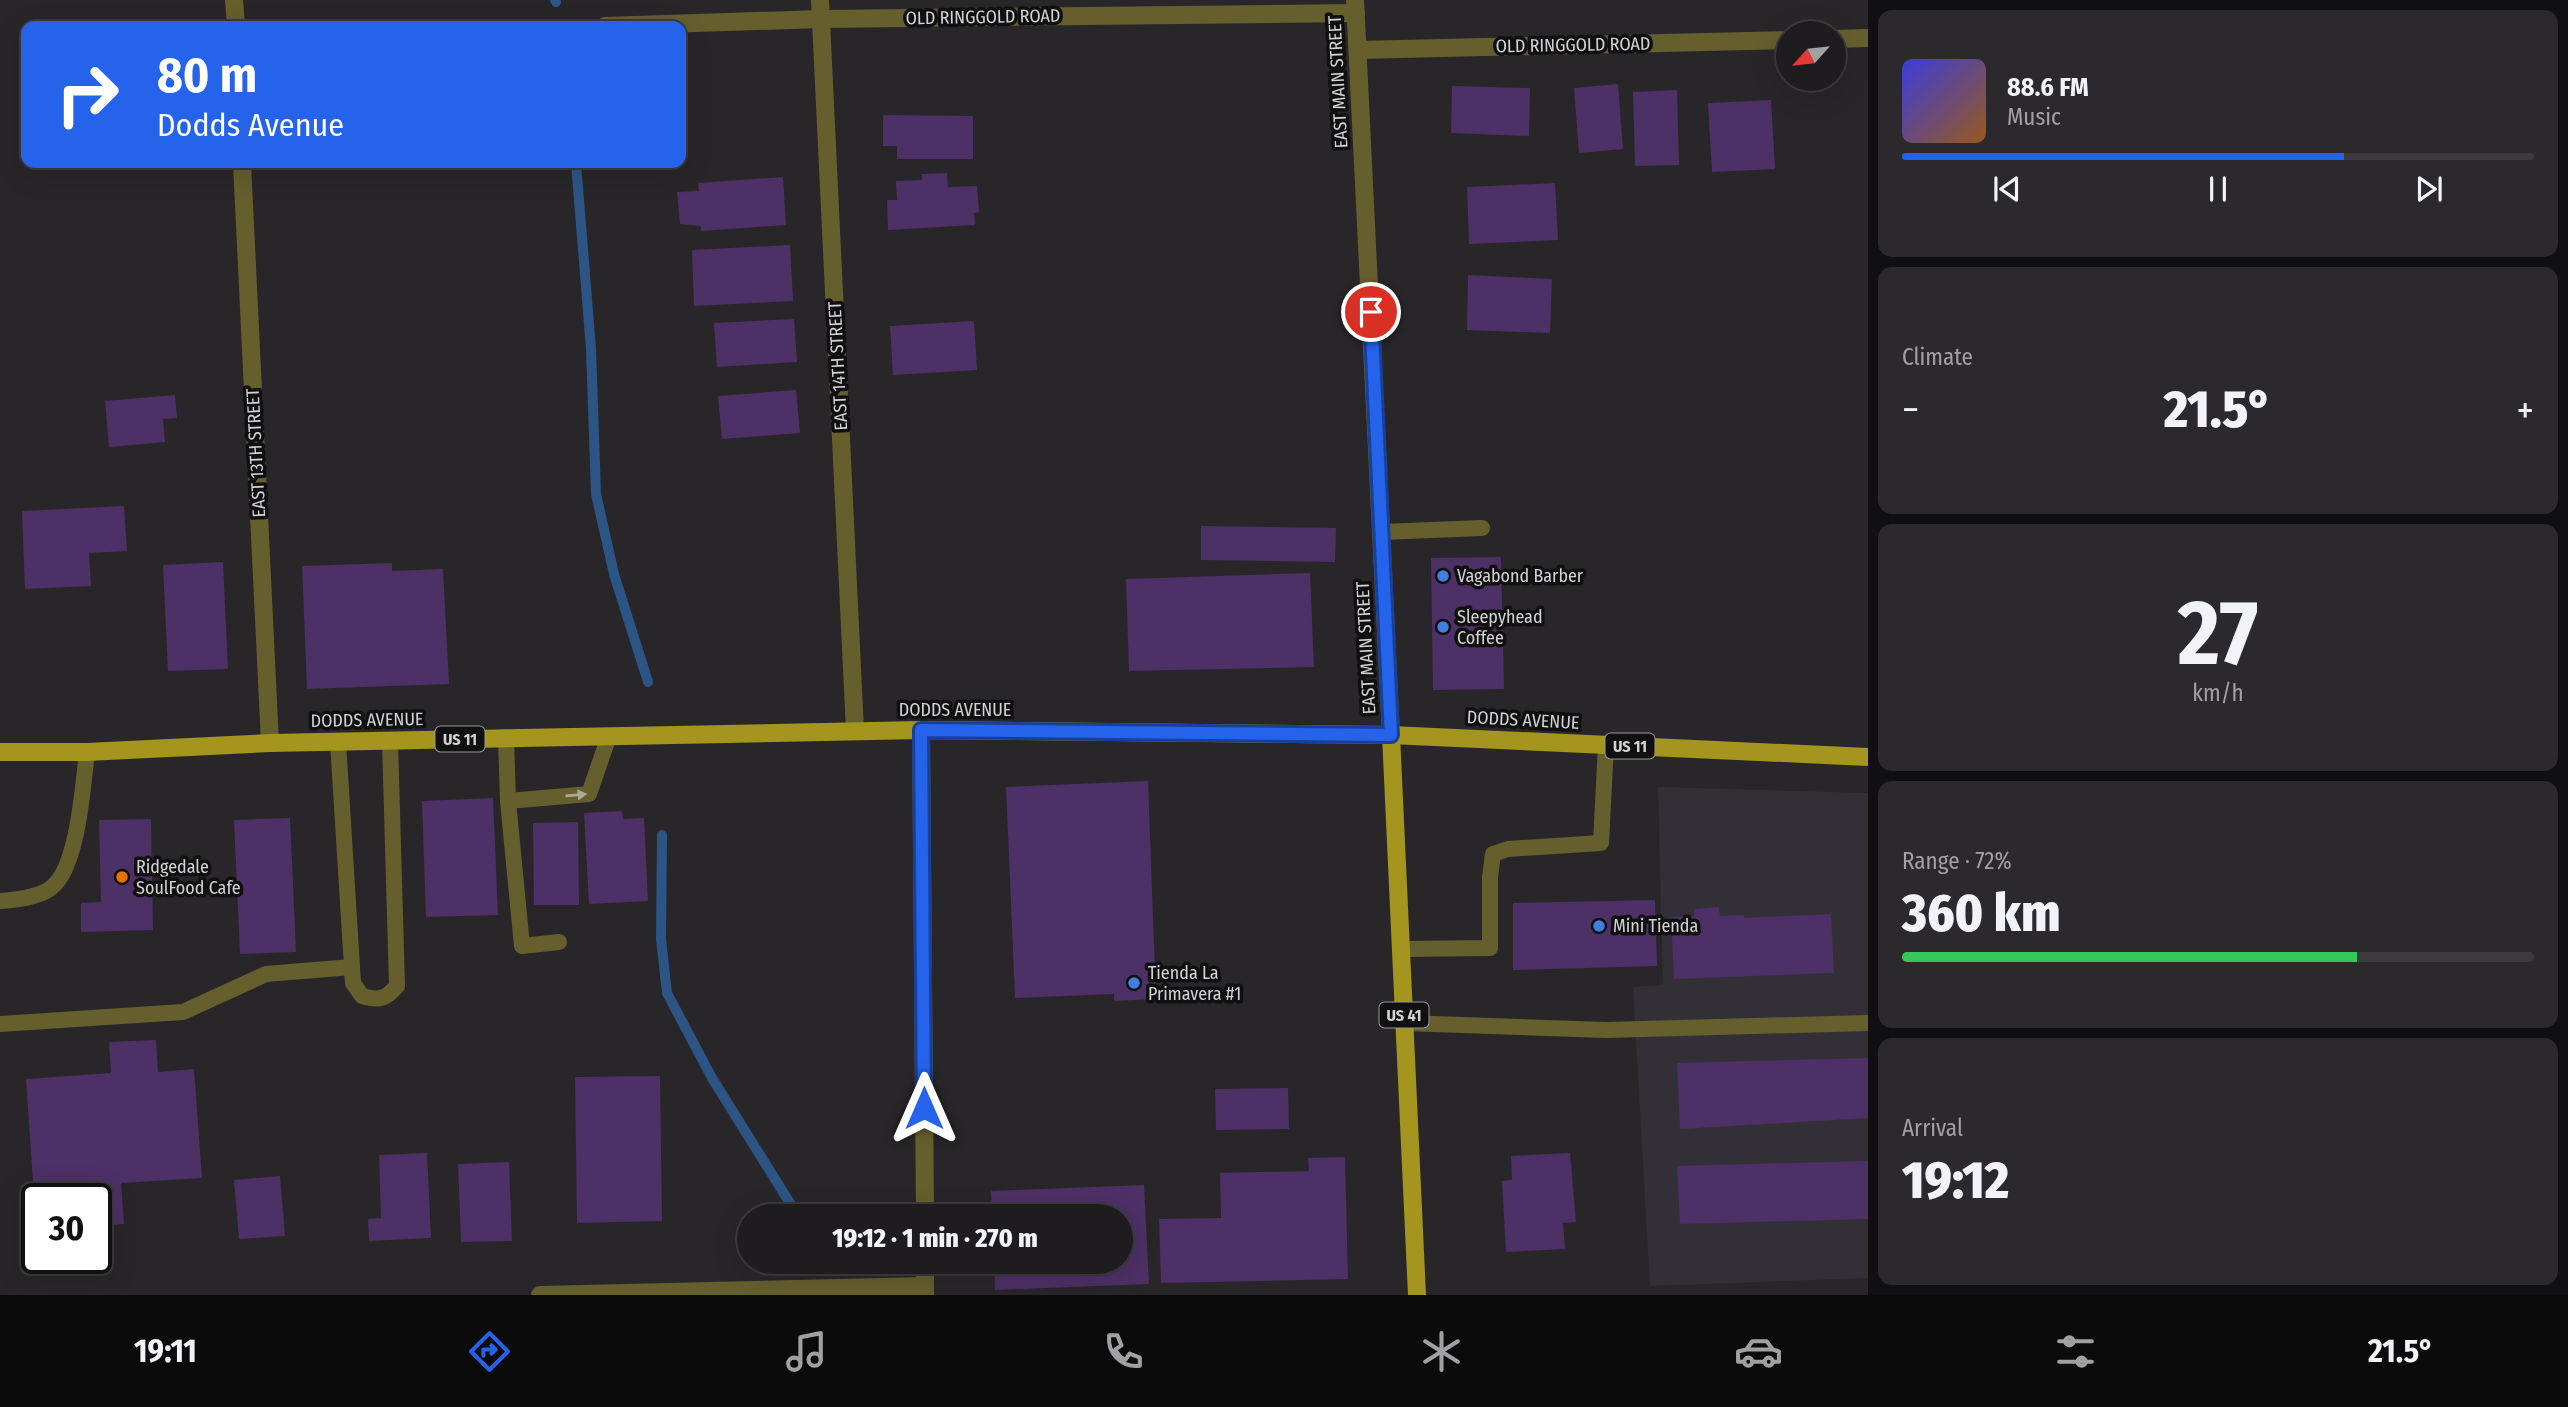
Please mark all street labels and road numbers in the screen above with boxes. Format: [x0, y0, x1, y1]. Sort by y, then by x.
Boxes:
street label: OLD RINGGOLD ROAD [905, 5, 1061, 29]
street label: EAST MAIN STREET [1323, 14, 1352, 149]
street label: OLD RINGGOLD ROAD [1495, 33, 1651, 57]
street label: EAST 14TH STREET [824, 300, 852, 431]
street label: EAST 13TH STREET [242, 387, 270, 518]
street label: EAST MAIN STREET [1351, 580, 1380, 715]
street label: DODDS AVENUE [899, 699, 1011, 721]
street label: DODDS AVENUE [1466, 706, 1580, 734]
street label: DODDS AVENUE [311, 708, 423, 732]
road number: US 11 [435, 726, 484, 752]
road number: US 11 [1606, 734, 1654, 758]
road number: US 41 [1380, 1002, 1428, 1028]

